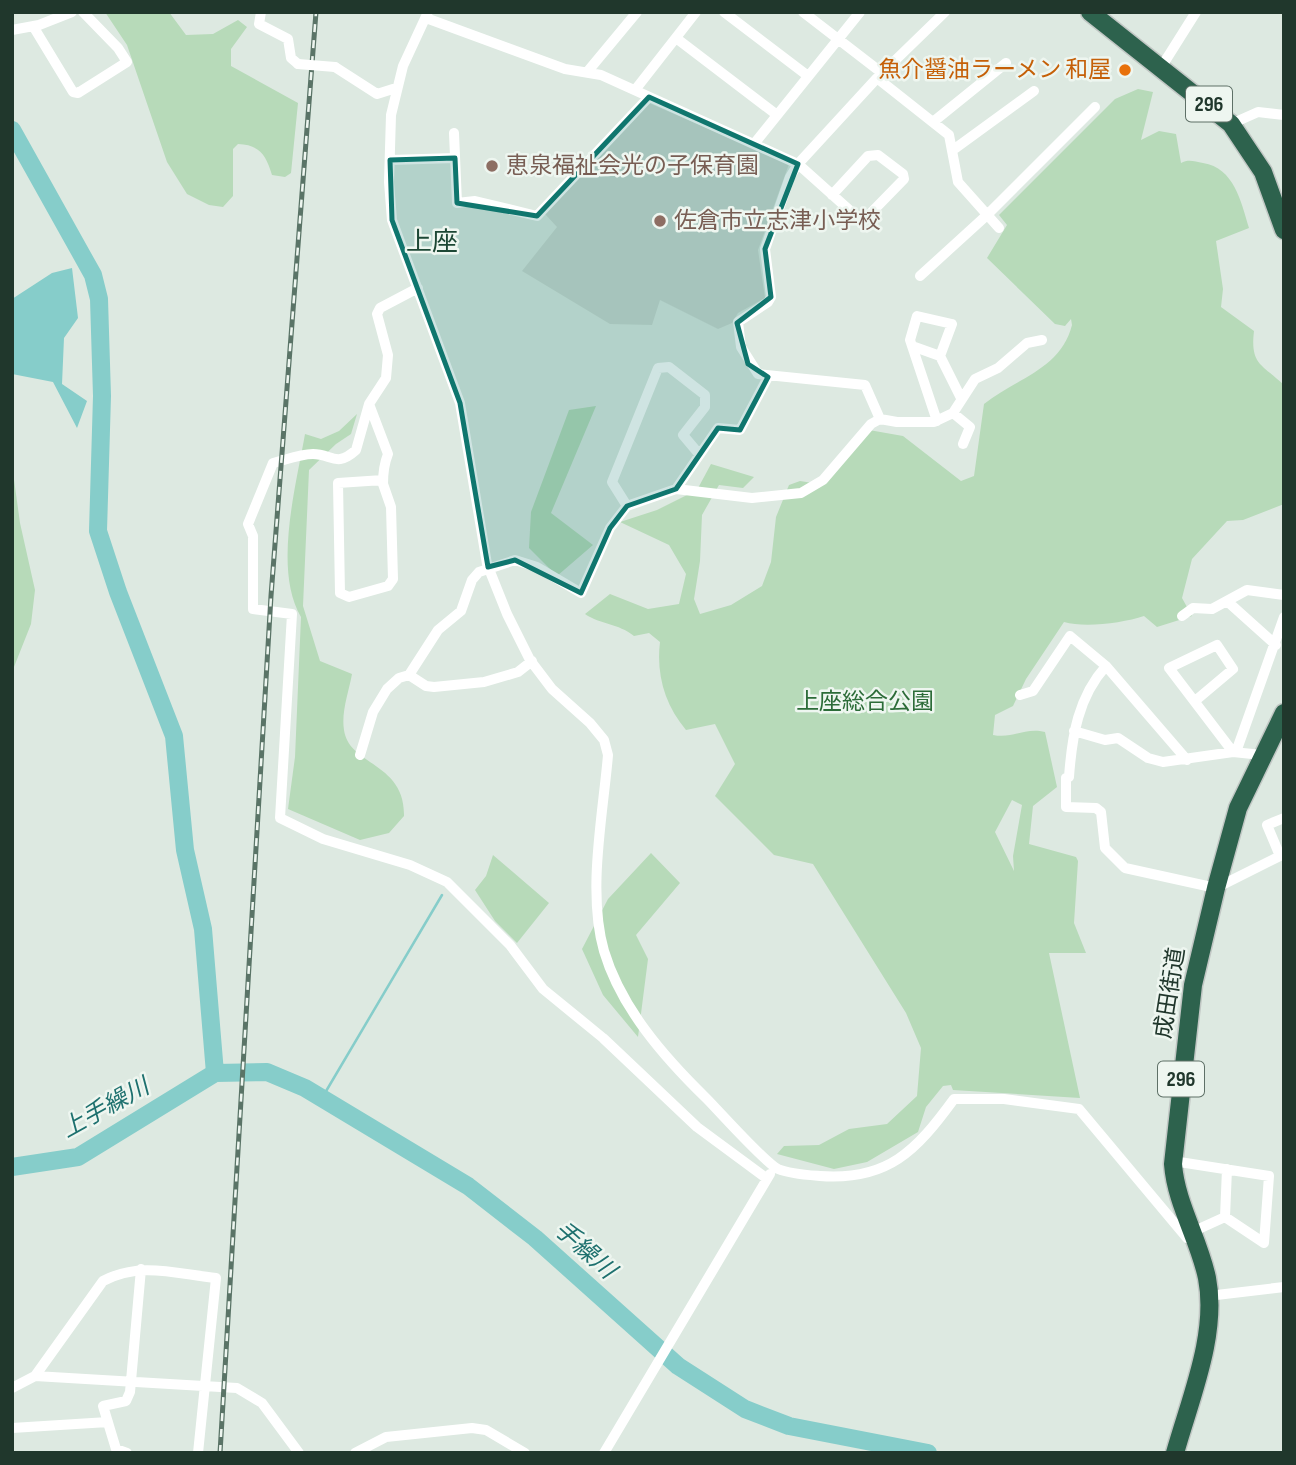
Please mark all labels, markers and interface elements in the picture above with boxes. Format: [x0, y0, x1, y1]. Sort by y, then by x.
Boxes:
place label: 魚介醤油ラーメン 和屋 [878, 56, 1111, 84]
marker: 魚介醤油ラーメン 和屋 [1117, 62, 1133, 78]
road number: 296 [1186, 86, 1232, 122]
place label: 恵泉福祉会光の子保育園 [506, 152, 759, 180]
marker: 恵泉福祉会光の子保育園 [484, 158, 500, 174]
place label: 佐倉市立志津小学校 [674, 207, 881, 235]
marker: 佐倉市立志津小学校 [652, 213, 668, 229]
district label: 上座 [406, 227, 458, 258]
park label: 上座総合公園 [796, 688, 934, 716]
street label: 成田街道 [1149, 945, 1191, 1041]
road number: 296 [1158, 1062, 1204, 1096]
water label: 上手繰川 [56, 1071, 157, 1144]
water label: 手繰川 [549, 1215, 624, 1287]

